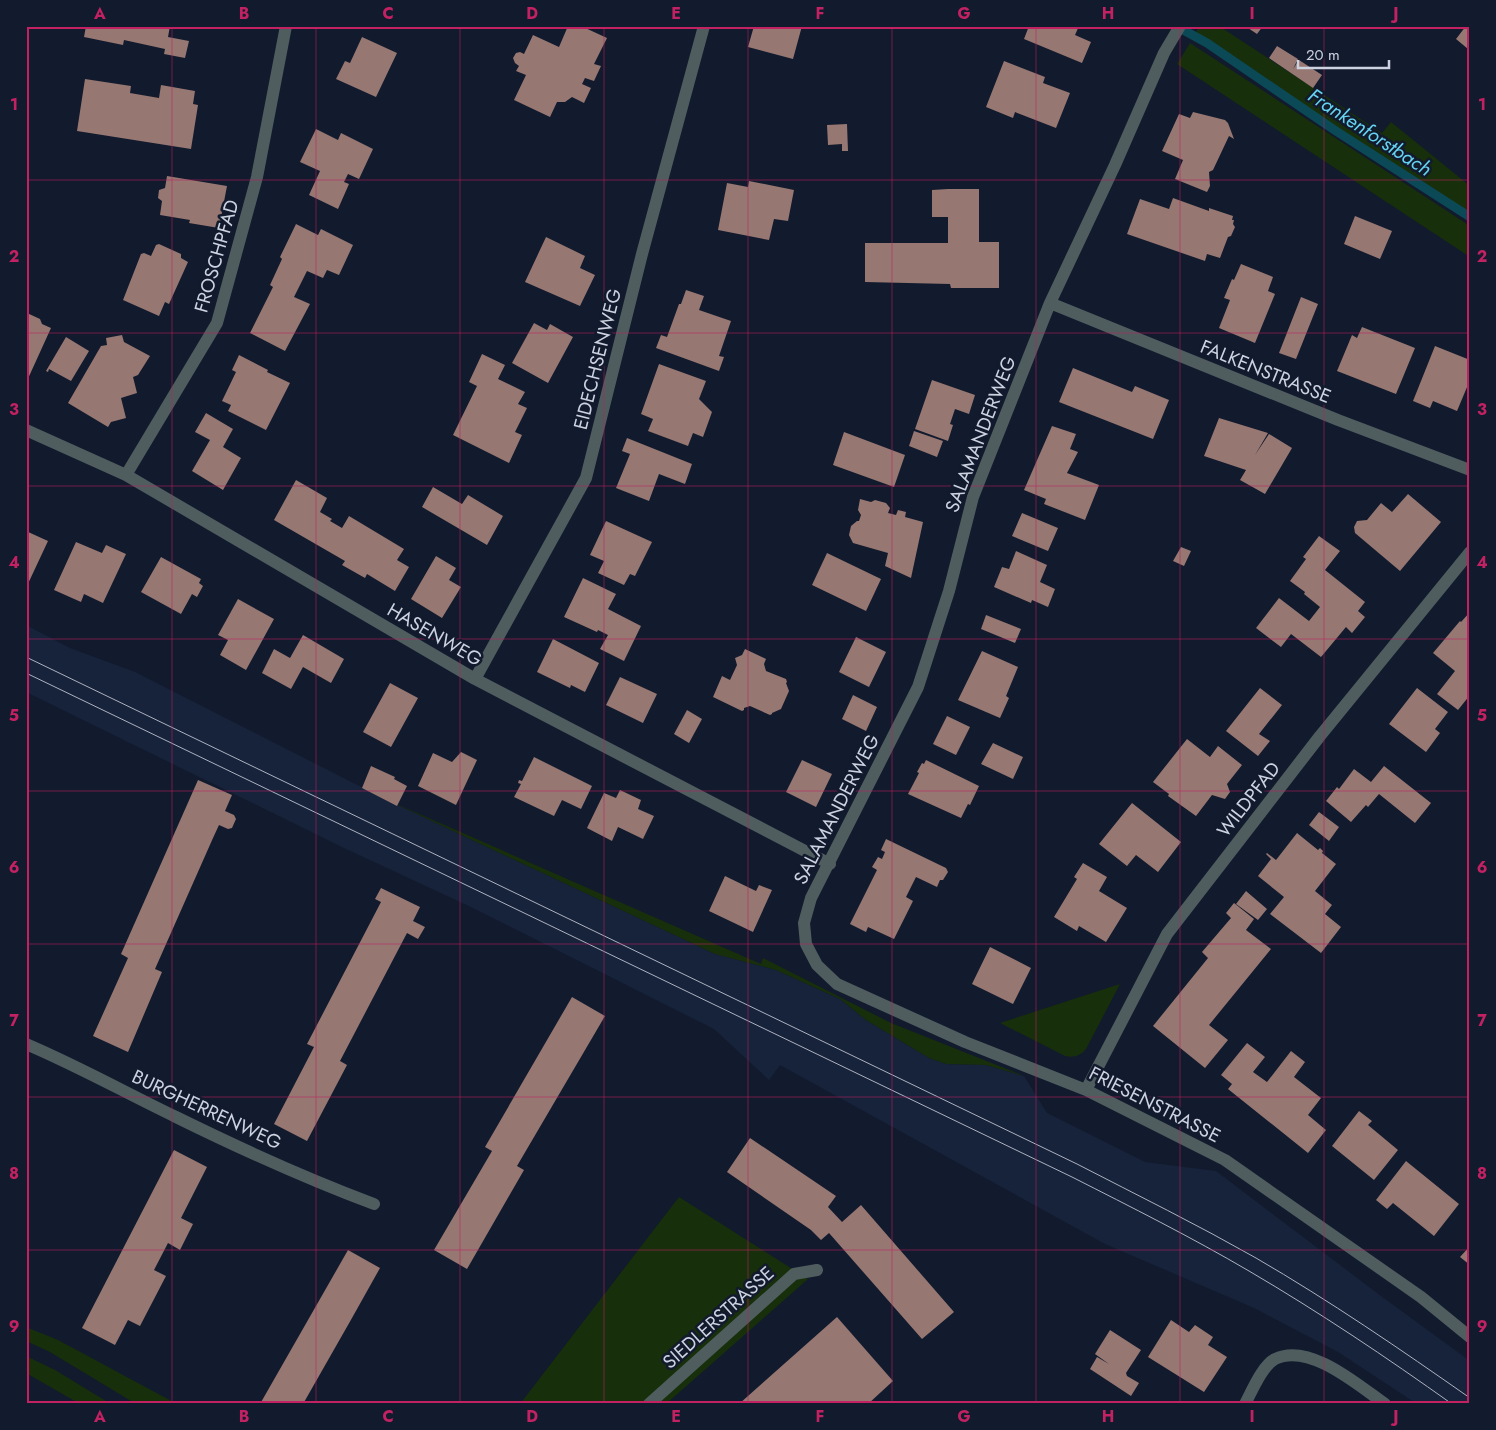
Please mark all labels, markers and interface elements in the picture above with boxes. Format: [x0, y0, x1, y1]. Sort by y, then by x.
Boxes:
text: A [93, 2, 106, 25]
text: B [239, 2, 249, 25]
text: C [382, 2, 394, 25]
text: D [526, 2, 538, 25]
text: E [671, 2, 681, 25]
text: F [816, 2, 824, 25]
text: G [957, 2, 971, 25]
text: H [1102, 2, 1114, 25]
text: I [1249, 2, 1255, 25]
text: J [1390, 2, 1399, 25]
scale bar [1298, 38, 1390, 70]
text: 20 m [1306, 44, 1340, 66]
water label: Frankenforstbach [1302, 81, 1437, 183]
text: 1 [10, 93, 18, 116]
text: 1 [1478, 93, 1486, 116]
street label: FROSCHPFAD [187, 196, 245, 316]
text: 2 [9, 245, 19, 268]
text: 2 [1477, 245, 1487, 268]
street label: EIDECHSENWEG [567, 286, 628, 433]
street label: FALKENSTRASSE [1196, 333, 1335, 410]
street label: SALAMANDERWEG [938, 352, 1023, 516]
text: 3 [9, 398, 19, 421]
text: 3 [1477, 398, 1487, 421]
text: 4 [8, 551, 20, 574]
text: 4 [1476, 551, 1488, 574]
street label: HASENWEG [382, 596, 487, 673]
text: 5 [9, 704, 19, 727]
text: 5 [1477, 704, 1487, 727]
street label: SALAMANDERWEG [787, 729, 886, 889]
street label: WILDPFAD [1210, 756, 1286, 843]
text: 6 [9, 856, 19, 879]
text: 6 [1477, 856, 1487, 879]
text: 7 [9, 1009, 19, 1032]
text: 7 [1477, 1009, 1487, 1032]
street label: FRIESENSTRASSE [1084, 1060, 1225, 1149]
street label: BURGHERRENWEG [128, 1063, 286, 1156]
text: 8 [9, 1162, 19, 1185]
text: 8 [1477, 1162, 1487, 1185]
street label: SIEDLERSTRASSE [657, 1260, 780, 1375]
text: 9 [9, 1315, 19, 1338]
text: 9 [1477, 1315, 1487, 1338]
text: A [93, 1405, 106, 1428]
text: B [239, 1405, 249, 1428]
text: C [382, 1405, 394, 1428]
text: D [526, 1405, 538, 1428]
text: E [671, 1405, 681, 1428]
text: F [816, 1405, 824, 1428]
text: G [957, 1405, 971, 1428]
text: H [1102, 1405, 1114, 1428]
text: I [1249, 1405, 1255, 1428]
text: J [1390, 1405, 1399, 1428]

